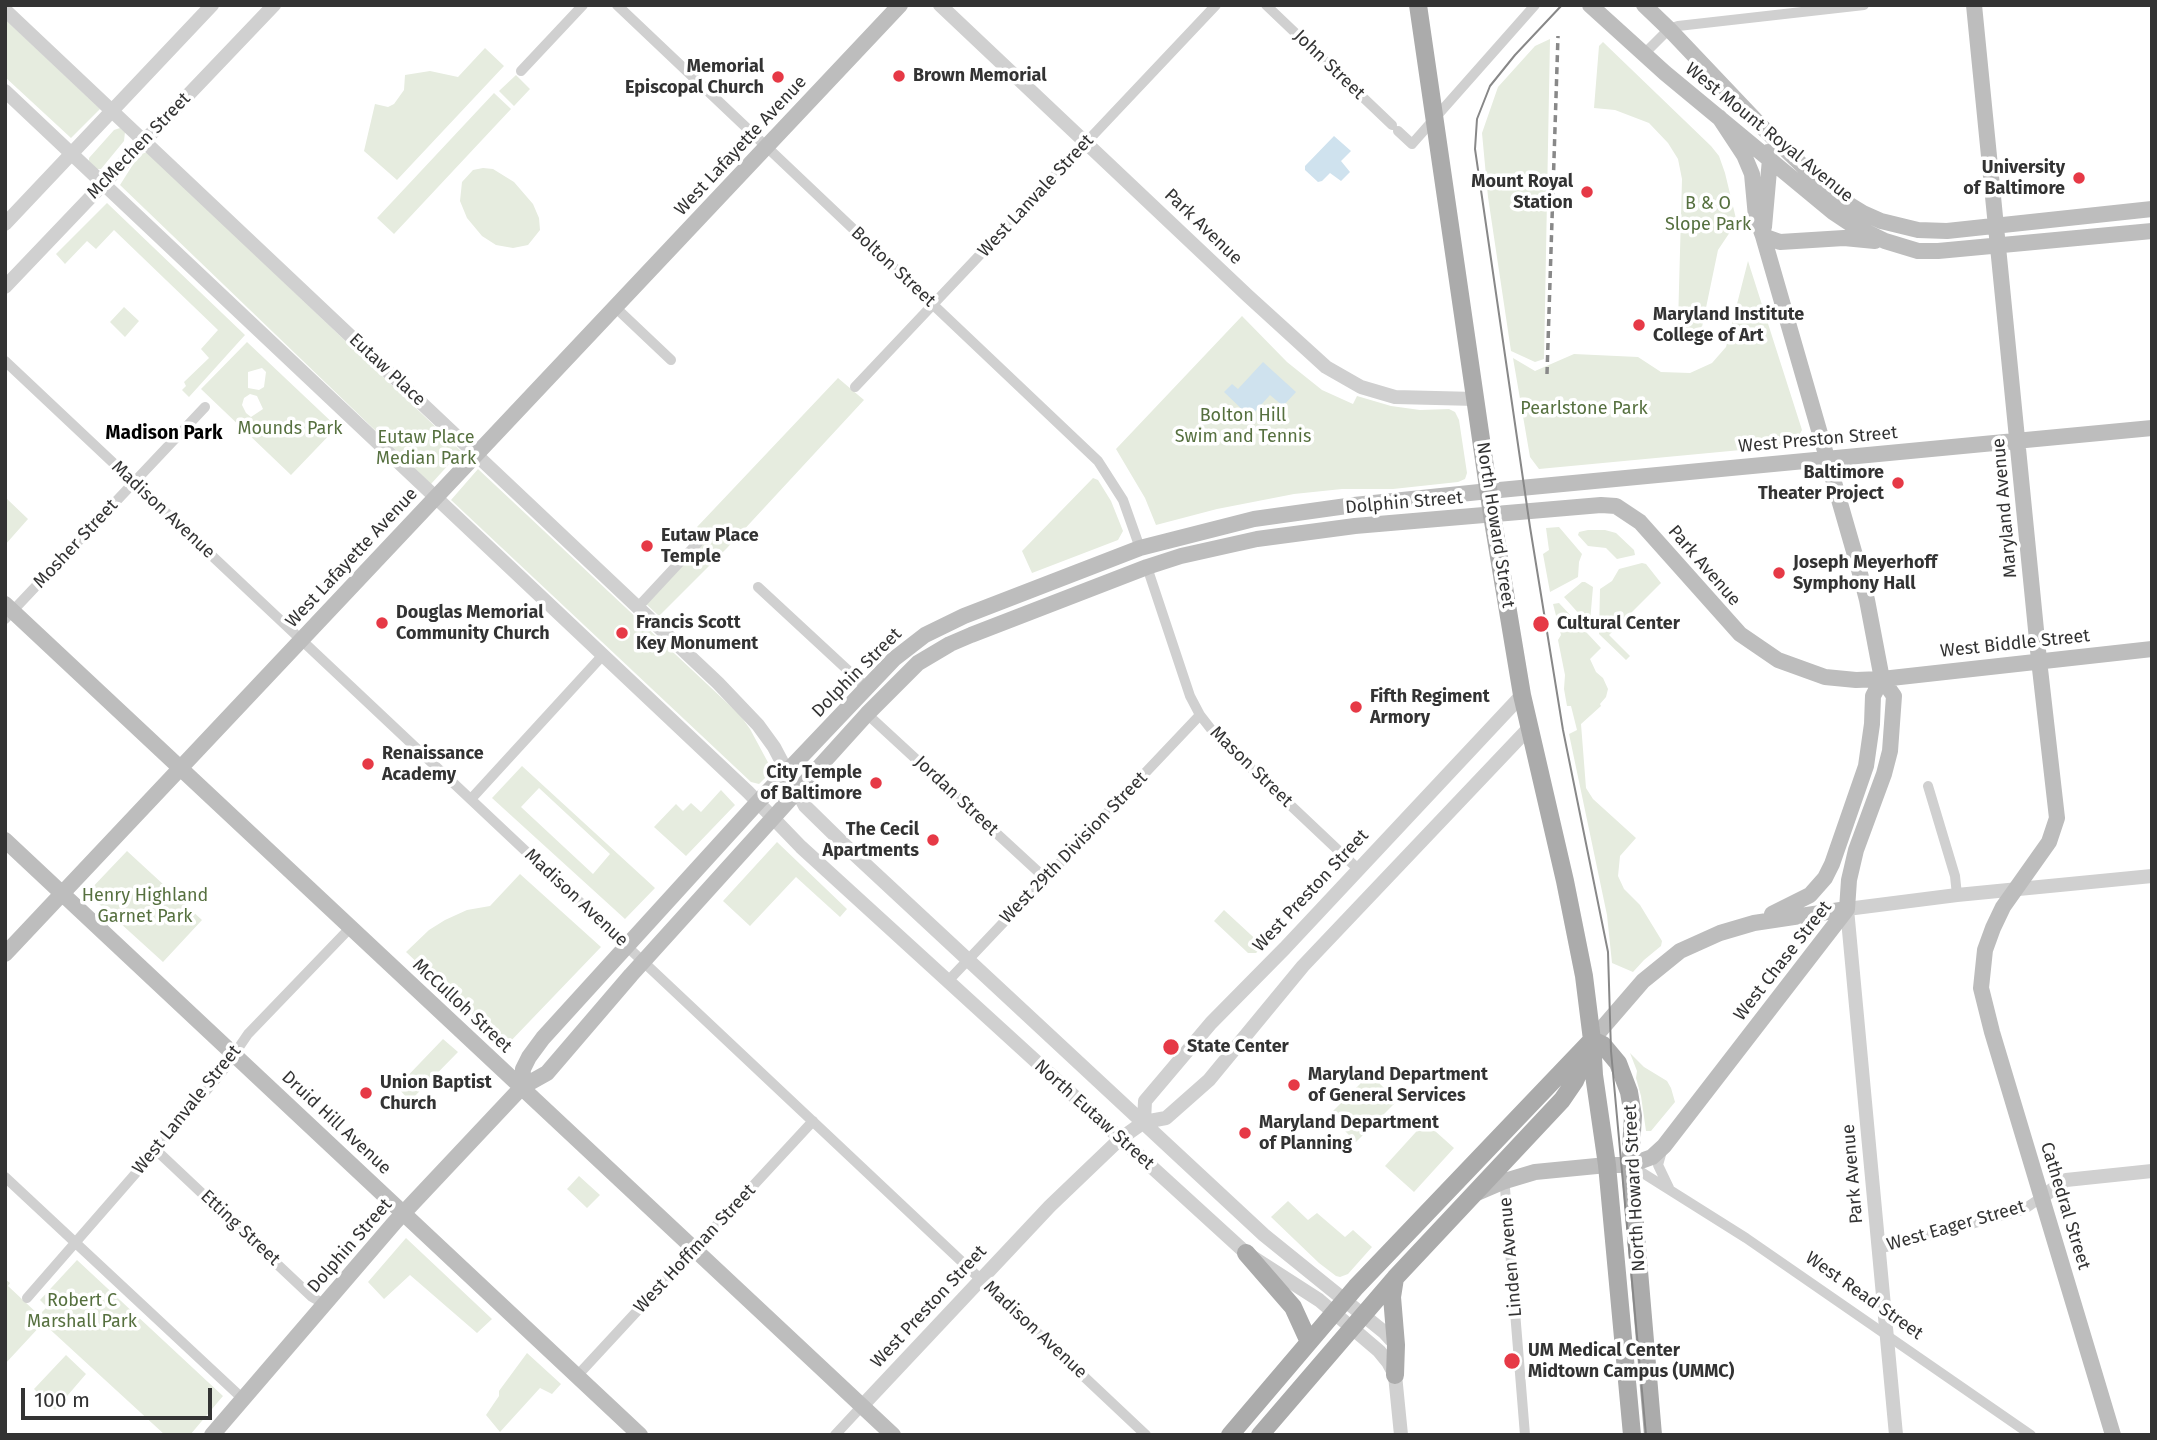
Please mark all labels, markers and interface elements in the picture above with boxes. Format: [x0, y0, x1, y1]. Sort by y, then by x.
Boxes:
street label: John Street [1289, 26, 1369, 104]
place label: Memorial Episcopal Church [625, 56, 764, 98]
street label: West Mount Royal Avenue [1681, 59, 1857, 207]
place label: Brown Memorial [913, 65, 1047, 87]
marker: Brown Memorial [891, 68, 907, 84]
marker: Memorial Episcopal Church [770, 69, 786, 85]
street label: West Lafayette Avenue [671, 72, 811, 220]
street label: McMechen Street [83, 88, 195, 204]
street label: West Lanvale Street [974, 130, 1098, 262]
place label: University of Baltimore [1963, 157, 2065, 200]
marker: University of Baltimore [2071, 170, 2087, 186]
place label: Mount Royal Station [1471, 171, 1573, 214]
marker: Mount Royal Station [1579, 184, 1595, 200]
street label: Park Avenue [1160, 185, 1246, 269]
park label: B & O Slope Park [1665, 193, 1751, 235]
street label: Bolton Street [846, 222, 940, 312]
place label: Maryland Institute College of Art [1653, 304, 1804, 346]
marker: Maryland Institute College of Art [1631, 317, 1647, 333]
street label: Eutaw Place [344, 329, 430, 411]
park label: Pearlstone Park [1520, 398, 1648, 420]
park label: Bolton Hill Swim and Tennis [1175, 405, 1311, 448]
park label: Mounds Park [238, 418, 342, 440]
street label: West Preston Street [1737, 422, 1899, 458]
district label: Madison Park [106, 423, 222, 445]
park label: Eutaw Place Median Park [376, 427, 476, 470]
street label: Maryland Avenue [1988, 437, 2022, 579]
street label: North Howard Street [1471, 441, 1519, 609]
street label: Madison Avenue [107, 457, 219, 563]
place label: Baltimore Theater Project [1758, 462, 1884, 504]
marker: Baltimore Theater Project [1890, 475, 1906, 491]
street label: West Lafayette Avenue [282, 484, 422, 632]
street label: Dolphin Street [1344, 487, 1464, 519]
street label: Mosher Street [29, 495, 123, 593]
street label: Park Avenue [1663, 521, 1745, 611]
place label: Eutaw Place Temple [661, 525, 759, 568]
marker: Eutaw Place Temple [639, 538, 655, 554]
place label: Joseph Meyerhoff Symphony Hall [1793, 552, 1937, 594]
marker: Joseph Meyerhoff Symphony Hall [1771, 565, 1787, 581]
place label: Douglas Memorial Community Church [396, 602, 550, 644]
place label: Francis Scott Key Monument [636, 612, 758, 654]
place label: Cultural Center [1557, 613, 1680, 635]
marker: Cultural Center [1531, 614, 1551, 634]
marker: Douglas Memorial Community Church [374, 615, 390, 631]
street label: Dolphin Street [808, 624, 906, 722]
marker: Francis Scott Key Monument [614, 625, 630, 641]
street label: West Biddle Street [1939, 625, 2091, 663]
place label: Fifth Regiment Armory [1370, 686, 1490, 728]
marker: Fifth Regiment Armory [1348, 699, 1364, 715]
street label: Mason Street [1205, 722, 1297, 812]
place label: Renaissance Academy [382, 743, 484, 786]
street label: Jordan Street [909, 752, 1003, 840]
marker: Renaissance Academy [360, 756, 376, 772]
place label: City Temple of Baltimore [760, 762, 862, 804]
street label: West 29th Division Street [996, 768, 1152, 928]
marker: City Temple of Baltimore [868, 775, 884, 791]
place label: The Cecil Apartments [823, 819, 919, 862]
street label: West Preston Street [1249, 825, 1373, 957]
marker: The Cecil Apartments [925, 832, 941, 848]
street label: Madison Avenue [520, 845, 632, 951]
park label: Henry Highland Garnet Park [82, 885, 208, 928]
street label: West Chase Street [1730, 897, 1836, 1025]
street label: McCulloh Street [408, 954, 516, 1058]
place label: State Center [1187, 1036, 1289, 1058]
marker: State Center [1161, 1037, 1181, 1057]
street label: West Lanvale Street [128, 1041, 246, 1179]
street label: North Eutaw Street [1030, 1055, 1158, 1175]
place label: Maryland Department of General Services [1308, 1064, 1488, 1106]
street label: Druid Hill Avenue [277, 1067, 395, 1179]
place label: Union Baptist Church [380, 1072, 492, 1114]
marker: Maryland Department of General Services [1286, 1077, 1302, 1093]
marker: Union Baptist Church [358, 1085, 374, 1101]
street label: North Howard Street [1620, 1104, 1650, 1272]
place label: Maryland Department of Planning [1259, 1112, 1439, 1154]
street label: Park Avenue [1838, 1123, 1868, 1225]
marker: Maryland Department of Planning [1237, 1125, 1253, 1141]
street label: Cathedral Street [2035, 1140, 2095, 1272]
street label: West Hoffman Street [630, 1180, 760, 1318]
street label: Etting Street [196, 1186, 284, 1270]
street label: Dolphin Street [303, 1194, 397, 1298]
street label: Linden Avenue [1495, 1196, 1527, 1318]
street label: West Eager Street [1884, 1196, 2028, 1256]
street label: West Preston Street [867, 1241, 991, 1373]
street label: West Read Street [1801, 1247, 1927, 1345]
street label: Madison Avenue [979, 1277, 1091, 1383]
park label: Robert C Marshall Park [27, 1290, 137, 1332]
place label: UM Medical Center Midtown Campus (UMMC) [1528, 1340, 1734, 1382]
marker: UM Medical Center Midtown Campus (UMMC) [1502, 1351, 1522, 1371]
scale bar [24, 1374, 215, 1418]
text: 100 m [34, 1387, 90, 1413]

